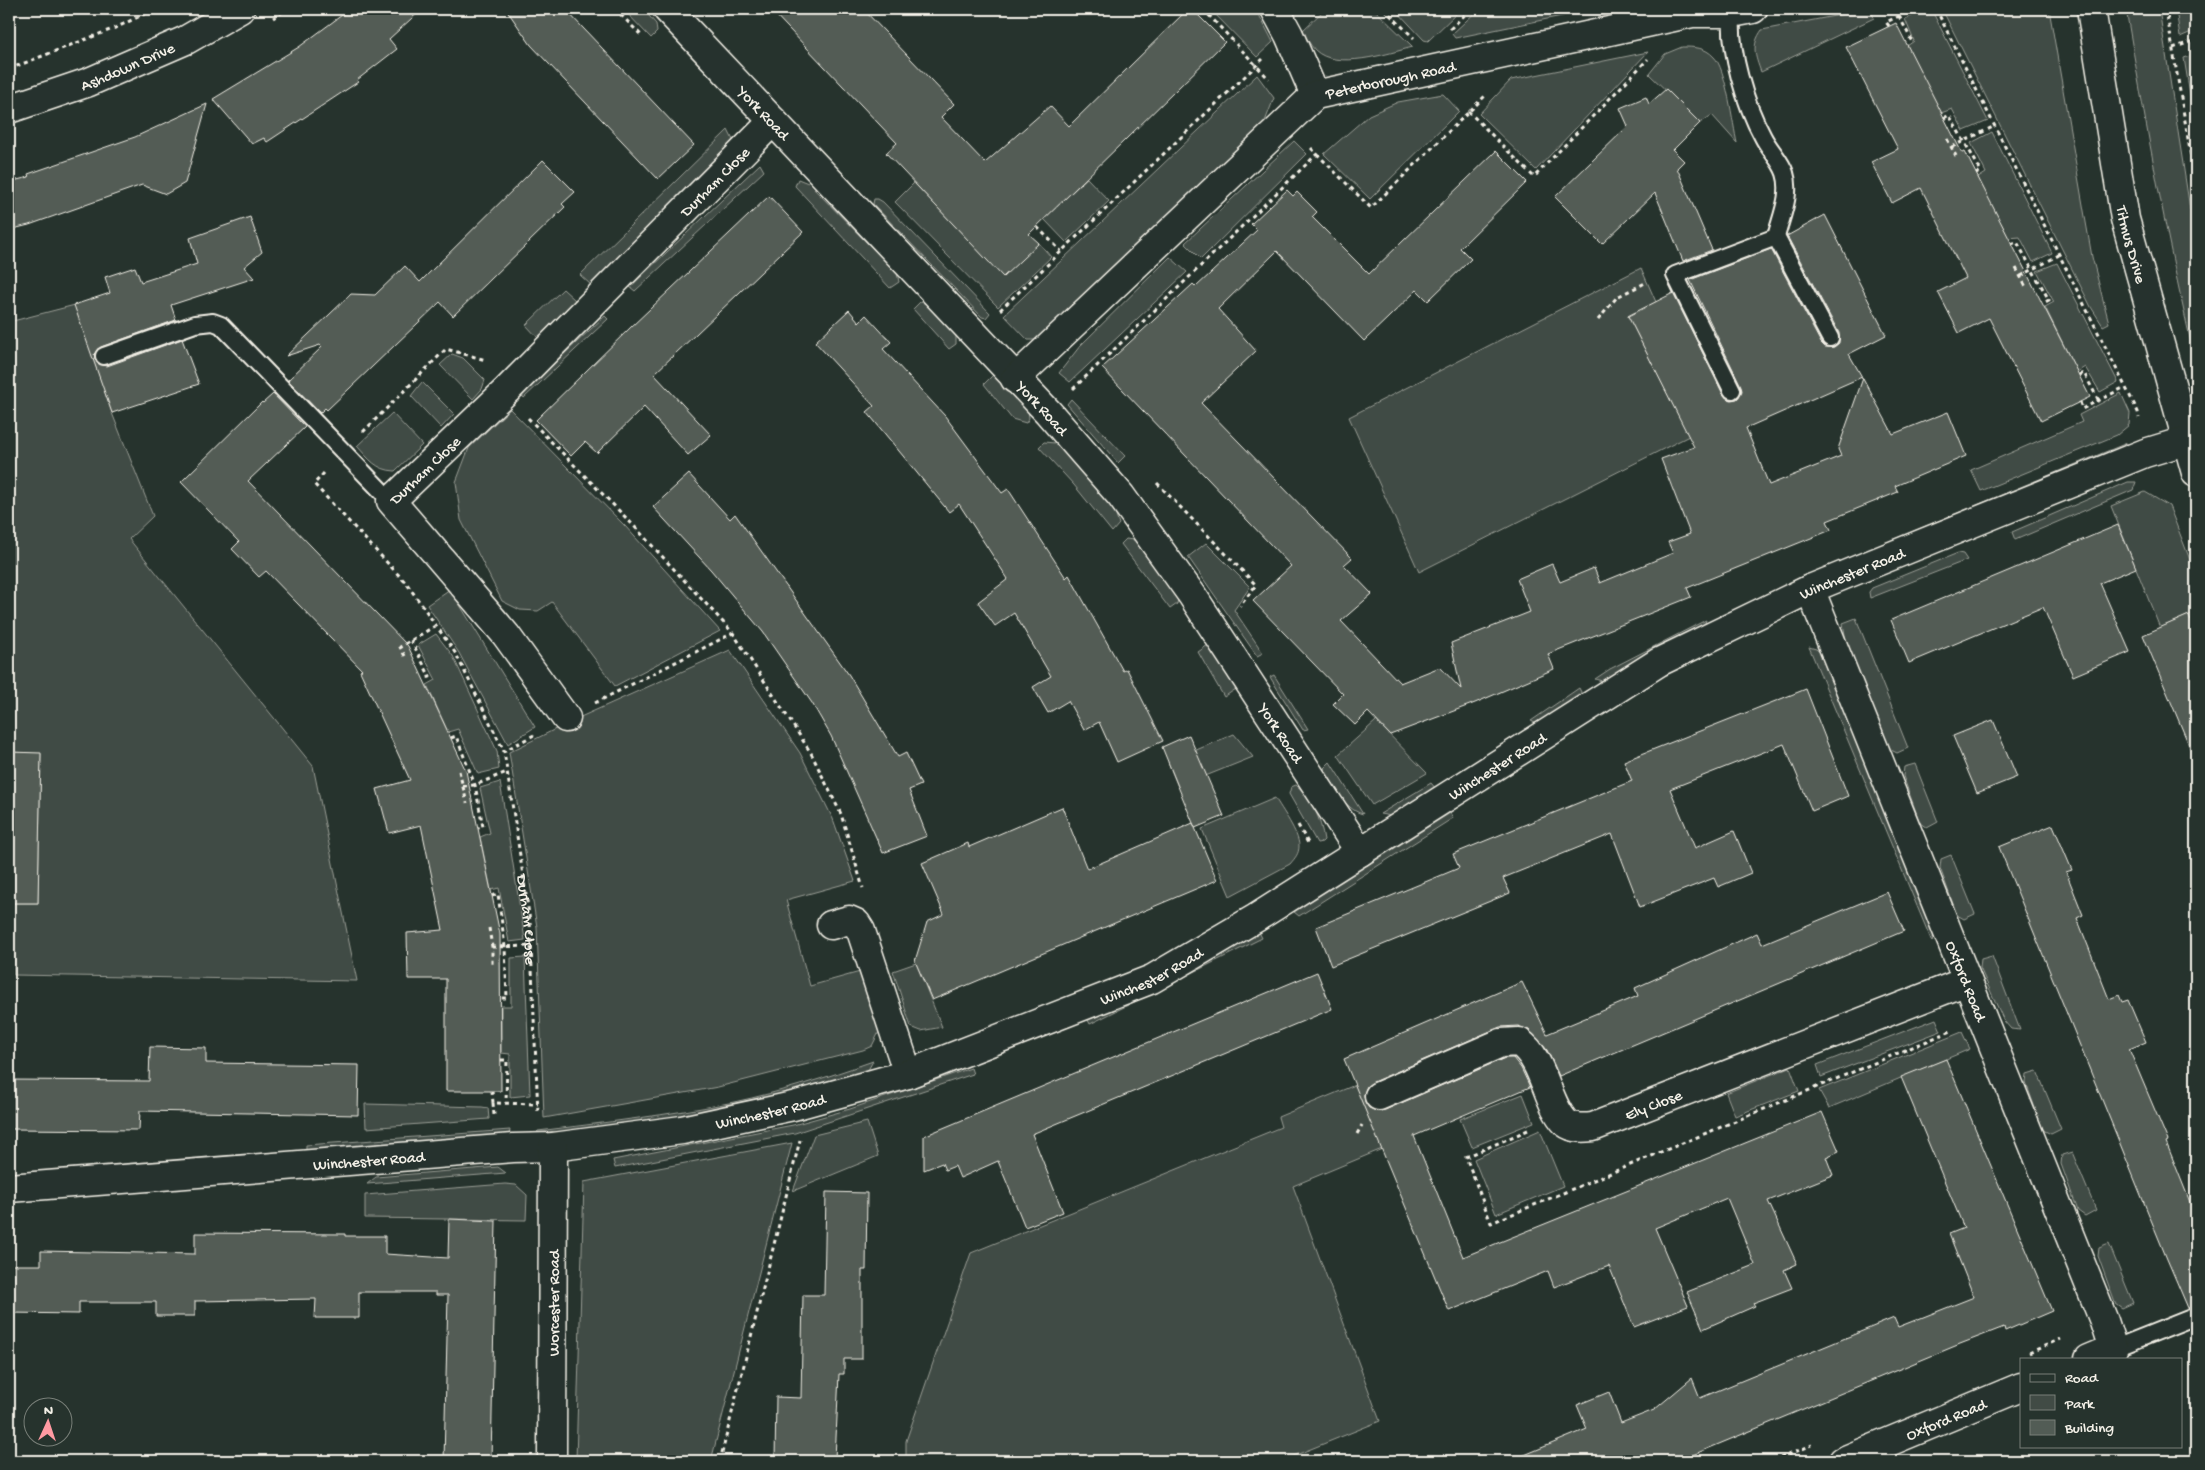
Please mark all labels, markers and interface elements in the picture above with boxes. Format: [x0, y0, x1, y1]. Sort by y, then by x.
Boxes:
street label: Ashdown Drive [79, 40, 179, 97]
street label: Peterborough Road [1323, 58, 1459, 106]
street label: York Road [731, 82, 793, 147]
street label: Durham Close [677, 144, 756, 223]
street label: Titmus Drive [2110, 204, 2149, 287]
street label: York Road [1010, 377, 1071, 442]
street label: Durham Close [387, 433, 467, 511]
street label: Winchester Road [1797, 545, 1910, 606]
street label: York Road [1252, 699, 1306, 769]
street label: Winchester Road [1446, 729, 1552, 806]
street label: Durham Close [510, 872, 538, 966]
street label: Oxford Road [1939, 939, 1989, 1026]
street label: Winchester Road [1098, 944, 1209, 1011]
street label: Ely Close [1623, 1087, 1686, 1127]
street label: Winchester Road [714, 1091, 830, 1135]
street label: Winchester Road [313, 1149, 427, 1177]
street label: Worcester Road [546, 1248, 566, 1356]
legend [2020, 1358, 2182, 1448]
text: Road [2065, 1370, 2099, 1388]
street label: Oxford Road [1904, 1396, 1991, 1447]
text: Park [2064, 1396, 2095, 1414]
north arrow [22, 1398, 72, 1448]
text: N [44, 1403, 54, 1420]
text: Building [2064, 1420, 2114, 1438]

